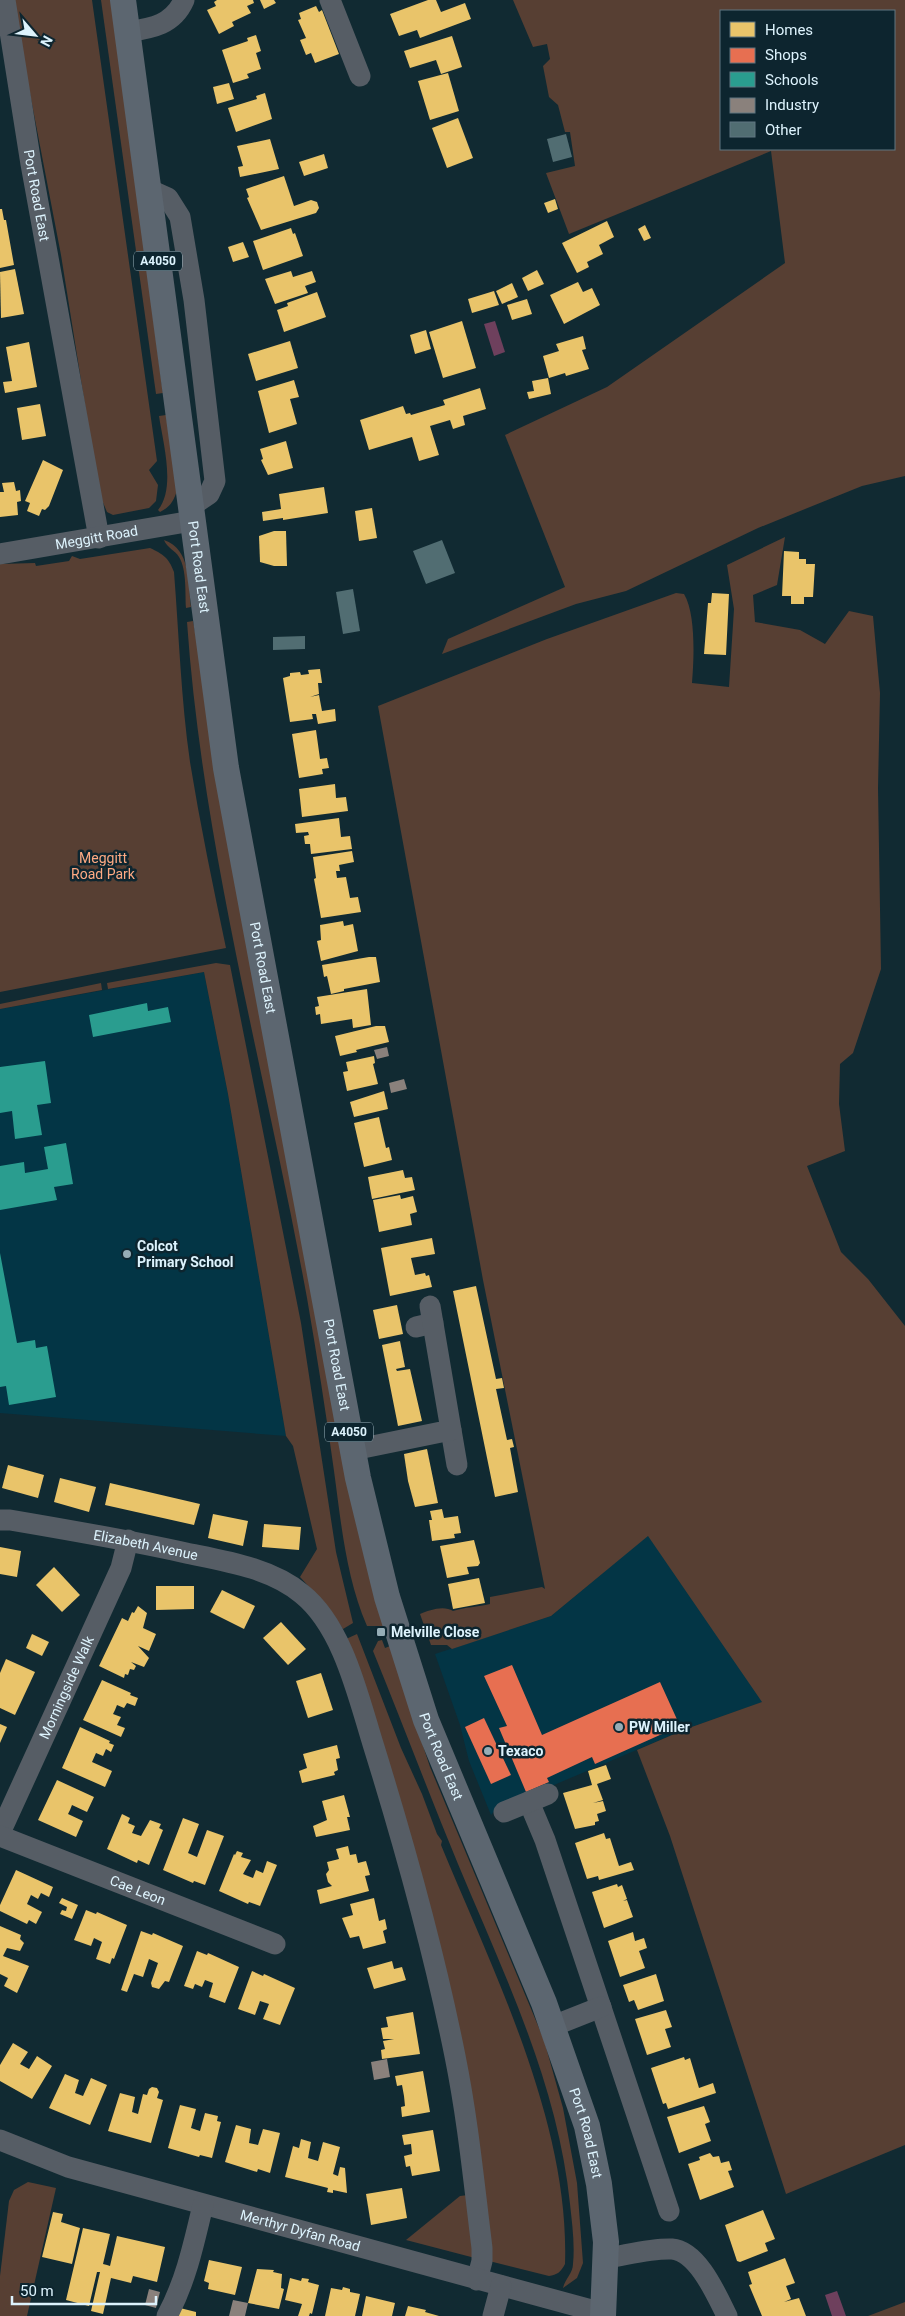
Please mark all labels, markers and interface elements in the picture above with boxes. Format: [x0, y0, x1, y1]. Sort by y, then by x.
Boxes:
north arrow [10, 10, 60, 60]
legend [720, 10, 895, 150]
text: Homes [765, 21, 813, 39]
text: N [37, 33, 56, 49]
text: Shops [765, 46, 807, 64]
text: Schools [765, 71, 819, 89]
text: Industry [765, 96, 819, 114]
text: Other [765, 121, 802, 139]
street label: Port Road East [21, 148, 53, 243]
road number: A4050 [134, 252, 182, 270]
street label: Port Road East [185, 520, 213, 614]
street label: Meggitt Road [54, 522, 139, 552]
park label: Meggitt Road Park [71, 850, 136, 882]
street label: Port Road East [247, 921, 280, 1015]
place label: Colcot Primary School [137, 1238, 234, 1270]
marker: Colcot Primary School [121, 1248, 133, 1260]
street label: Port Road East [321, 1318, 353, 1412]
road number: A4050 [325, 1422, 373, 1441]
street label: Elizabeth Avenue [92, 1527, 199, 1563]
place label: Melville Close [391, 1624, 480, 1640]
marker: Melville Close [375, 1626, 387, 1638]
street label: Morningside Walk [36, 1633, 97, 1742]
street label: Port Road East [416, 1711, 467, 1803]
place label: PW Miller [629, 1719, 690, 1735]
marker: PW Miller [613, 1721, 625, 1733]
place label: Texaco [498, 1743, 544, 1759]
marker: Texaco [482, 1745, 494, 1757]
street label: Cae Leon [108, 1872, 168, 1908]
street label: Port Road East [566, 2086, 606, 2180]
street label: Merthyr Dyfan Road [239, 2206, 362, 2255]
scale bar [12, 2274, 156, 2306]
text: 50 m [20, 2282, 54, 2300]

